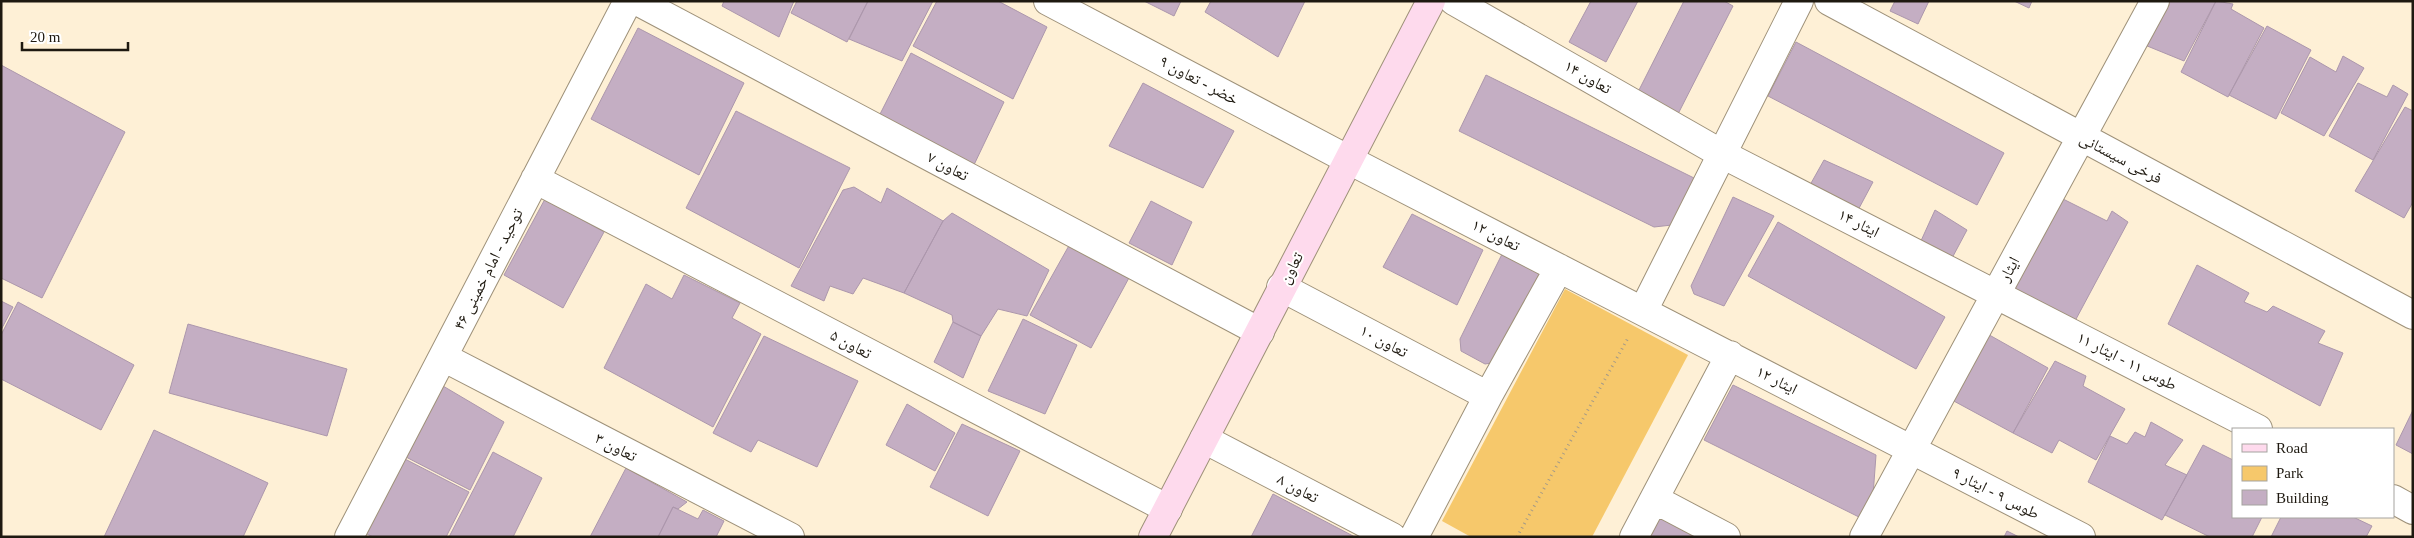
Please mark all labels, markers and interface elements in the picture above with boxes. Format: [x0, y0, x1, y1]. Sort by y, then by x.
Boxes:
scale bar [22, 20, 129, 52]
text: 20 m [30, 29, 61, 45]
street label: خضر - تعاون ۹ [1156, 52, 1241, 110]
street label: تعاون ۱۴ [1560, 57, 1615, 99]
street label: فرخی سیستانی [2076, 129, 2165, 189]
street label: تعاون ۷ [924, 148, 972, 186]
street label: توحید - امام خمینی ۴۶ [450, 205, 528, 333]
street label: ایثار ۱۴ [1835, 206, 1882, 241]
street label: تعاون ۱۲ [1468, 216, 1523, 256]
street label: تعاون [1276, 249, 1308, 288]
street label: ایثار [1995, 254, 2023, 286]
street label: تعاون ۱۰ [1356, 321, 1411, 362]
street label: تعاون ۵ [827, 326, 875, 364]
street label: طوس ۱۱ - ایثار ۱۱ [2073, 329, 2180, 395]
street label: ایثار ۱۲ [1753, 363, 1800, 398]
legend [2232, 428, 2394, 518]
street label: تعاون ۳ [592, 429, 640, 467]
text: Road [2276, 440, 2308, 456]
street label: طوس ۹ - ایثار ۹ [1949, 464, 2042, 524]
text: Park [2276, 465, 2304, 481]
street label: تعاون ۸ [1274, 470, 1322, 508]
text: Building [2276, 490, 2329, 506]

